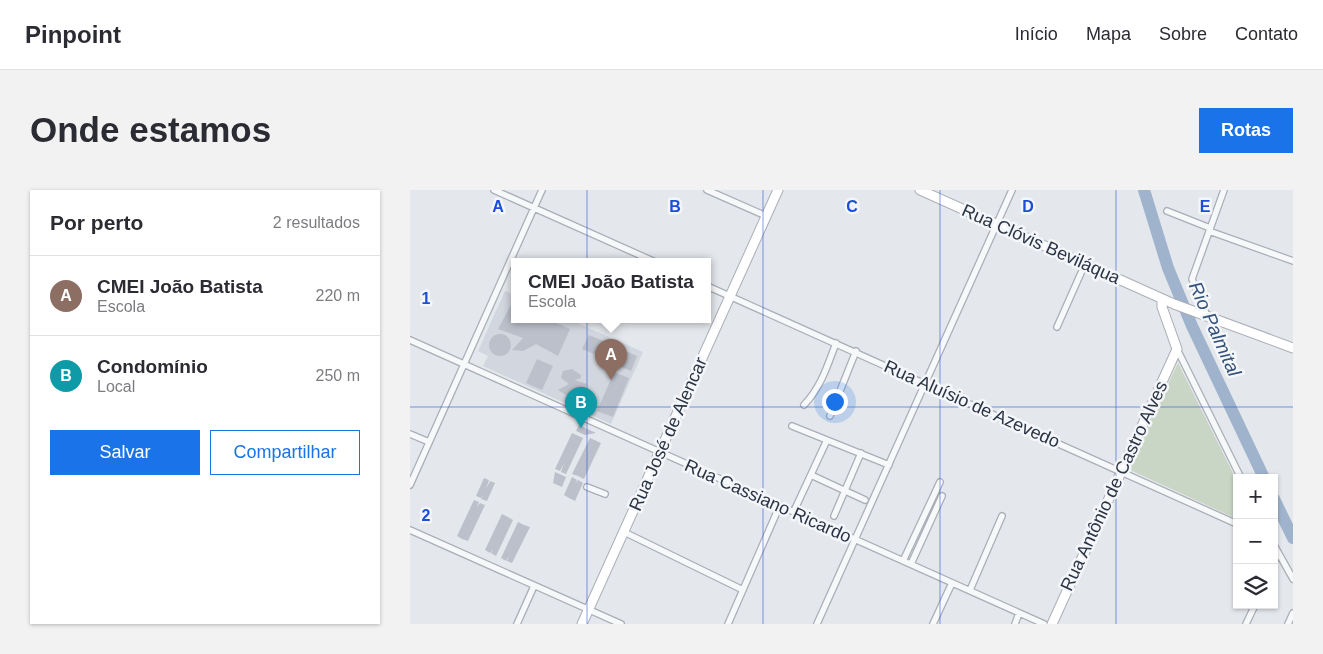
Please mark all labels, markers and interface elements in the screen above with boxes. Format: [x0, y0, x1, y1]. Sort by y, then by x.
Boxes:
text: Pinpoint [25, 21, 121, 48]
text: Início [1015, 24, 1058, 44]
text: Mapa [1086, 24, 1131, 44]
text: Sobre [1159, 24, 1207, 44]
text: Contato [1235, 24, 1298, 44]
button: Rotas [1199, 108, 1293, 153]
text: Onde estamos [30, 110, 271, 149]
text: A [492, 198, 504, 215]
text: B [669, 198, 681, 215]
text: C [846, 198, 858, 215]
text: D [1022, 198, 1034, 215]
text: E [1200, 198, 1211, 215]
street label: Rua Clóvis Beviláqua [959, 200, 1124, 288]
text: Por perto [50, 211, 143, 234]
text: 2 resultados [273, 214, 360, 231]
popup [511, 258, 711, 323]
text: CMEI João Batista [528, 271, 694, 292]
text: CMEI João Batista [97, 276, 263, 297]
water label: Rio Palmital [1185, 278, 1246, 380]
text: A [60, 287, 72, 304]
text: 220 m [316, 287, 360, 304]
text: 1 [422, 290, 431, 307]
text: Escola [528, 293, 576, 310]
text: Escola [97, 298, 145, 315]
pin: A [595, 339, 627, 380]
street label: Rua José de Alencar [625, 354, 711, 514]
text: Condomínio [97, 356, 208, 377]
street label: Rua Aluísio de Azevedo [881, 356, 1063, 452]
text: B [60, 367, 72, 384]
text: 250 m [316, 367, 360, 384]
text: Local [97, 378, 135, 395]
street label: Rua Antônio de Castro Alves [1057, 378, 1171, 594]
pin: B [565, 387, 597, 428]
your location [822, 389, 848, 415]
button: Salvar [50, 430, 200, 475]
button: Compartilhar [210, 430, 360, 475]
street label: Rua Cassiano Ricardo [682, 455, 854, 547]
map controls [1233, 474, 1278, 609]
button: + [1233, 474, 1278, 519]
text: 2 [422, 507, 431, 524]
button: − [1233, 519, 1278, 564]
button: layers [1233, 564, 1278, 609]

